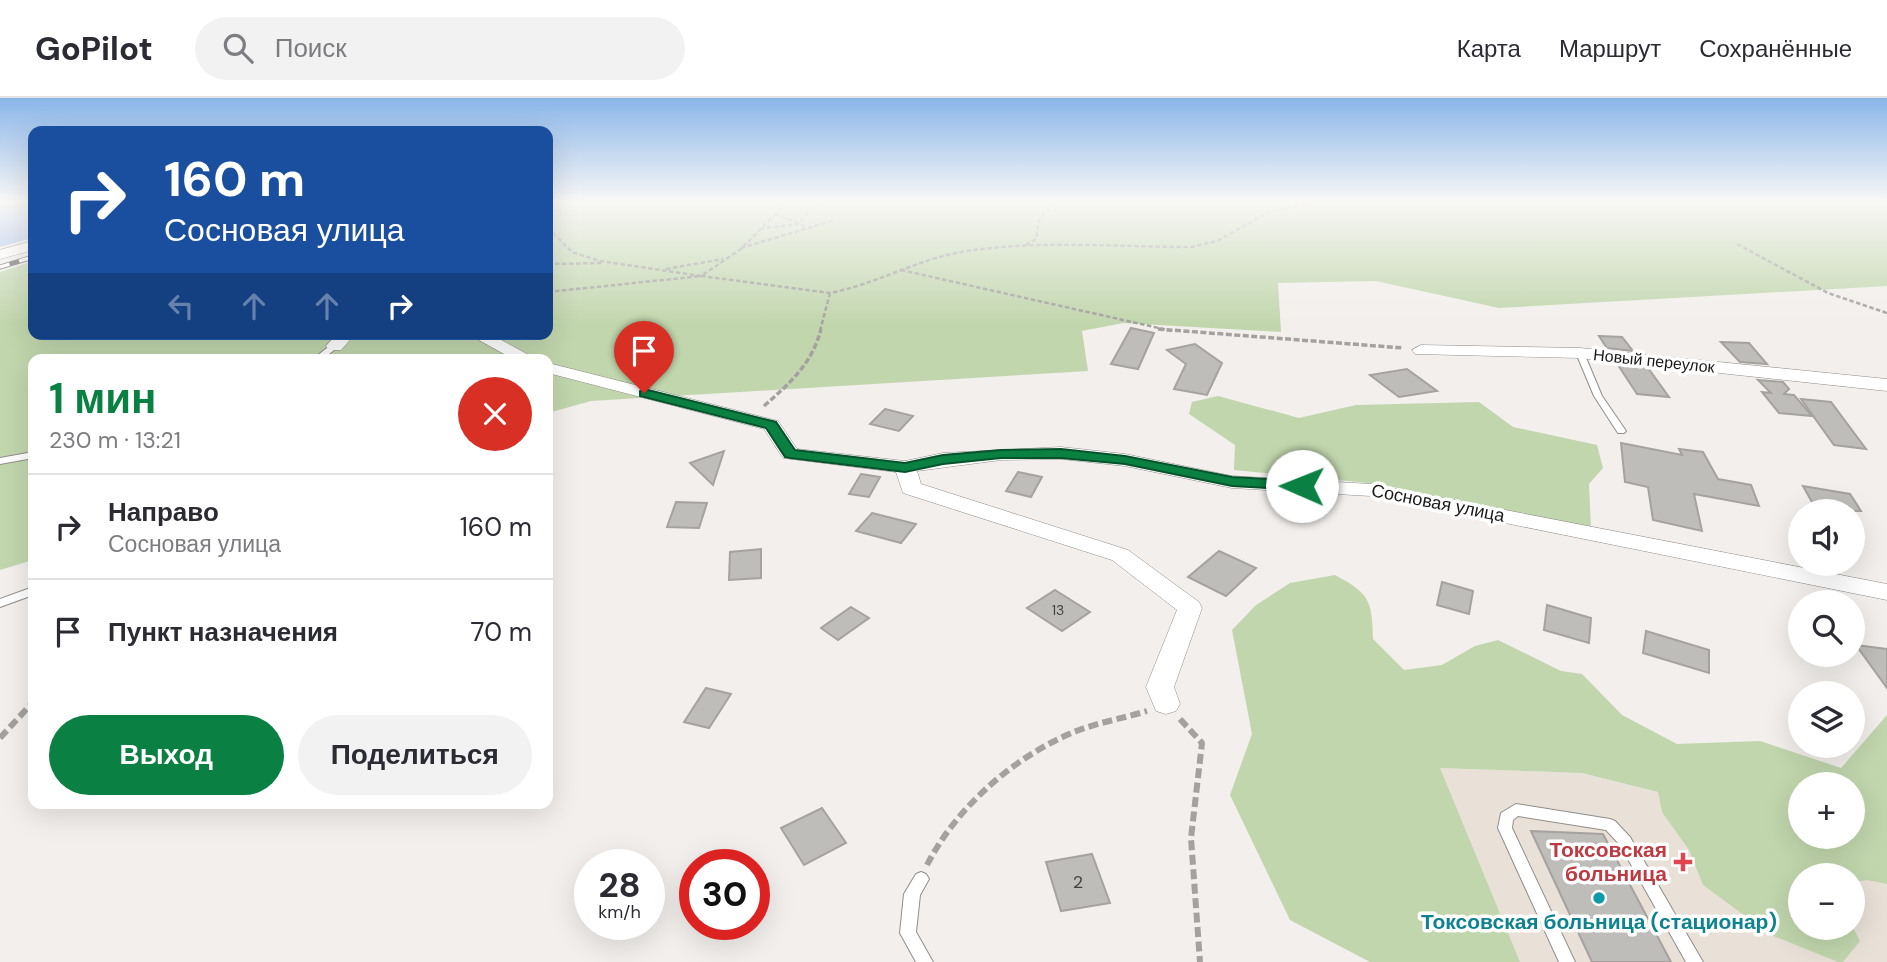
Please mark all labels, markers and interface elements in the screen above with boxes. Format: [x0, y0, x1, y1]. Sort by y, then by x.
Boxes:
search box [195, 17, 685, 80]
text: GoPilot [35, 27, 153, 70]
icon: search [219, 29, 257, 67]
text: Поиск [275, 31, 347, 65]
text: Карта [1457, 33, 1521, 64]
text: Маршрут [1559, 33, 1661, 64]
text: Сохранённые [1699, 33, 1852, 64]
text: 160 m [164, 147, 305, 211]
icon: right [49, 154, 140, 245]
text: Сосновая улица [164, 209, 405, 251]
icon: left [162, 287, 200, 325]
icon: ahead [235, 287, 273, 325]
icon: ahead [308, 287, 346, 325]
icon: right [381, 287, 419, 325]
pin [614, 321, 674, 393]
icon: arrive [625, 332, 663, 370]
street label: Новый переулок [1592, 344, 1717, 378]
text: 1 мин [49, 371, 156, 426]
button: close [458, 377, 532, 451]
text: 230 m · 13:21 [49, 425, 181, 455]
position arrow [1265, 449, 1339, 523]
street label: Сосновая улица [1369, 478, 1508, 528]
text: Направо [108, 495, 219, 529]
map controls [1788, 499, 1865, 940]
button: sound [1788, 499, 1865, 576]
icon: right [49, 508, 87, 546]
text: 160 m [460, 510, 532, 544]
text: Сосновая улица [108, 529, 281, 559]
button: search [1788, 590, 1865, 667]
house number: 13 [1052, 601, 1064, 619]
icon: arrive [49, 613, 87, 651]
text: Пункт назначения [108, 615, 338, 649]
text: 70 m [471, 615, 532, 649]
button: layers [1788, 681, 1865, 758]
button: Выход [49, 715, 284, 795]
button: Поделиться [298, 715, 532, 795]
button: + [1788, 772, 1865, 849]
place label: Токсовская больница [1549, 836, 1667, 888]
speed limit sign: 30 [679, 849, 770, 940]
marker: Токсовская больница [1673, 852, 1693, 872]
text: 28 [598, 862, 641, 908]
button: − [1788, 863, 1865, 940]
house number: 2 [1073, 870, 1083, 894]
marker: Токсовская больница (стационар) [1591, 890, 1607, 906]
text: km/h [598, 900, 641, 924]
place label: Токсовская больница (стационар) [1421, 908, 1777, 936]

